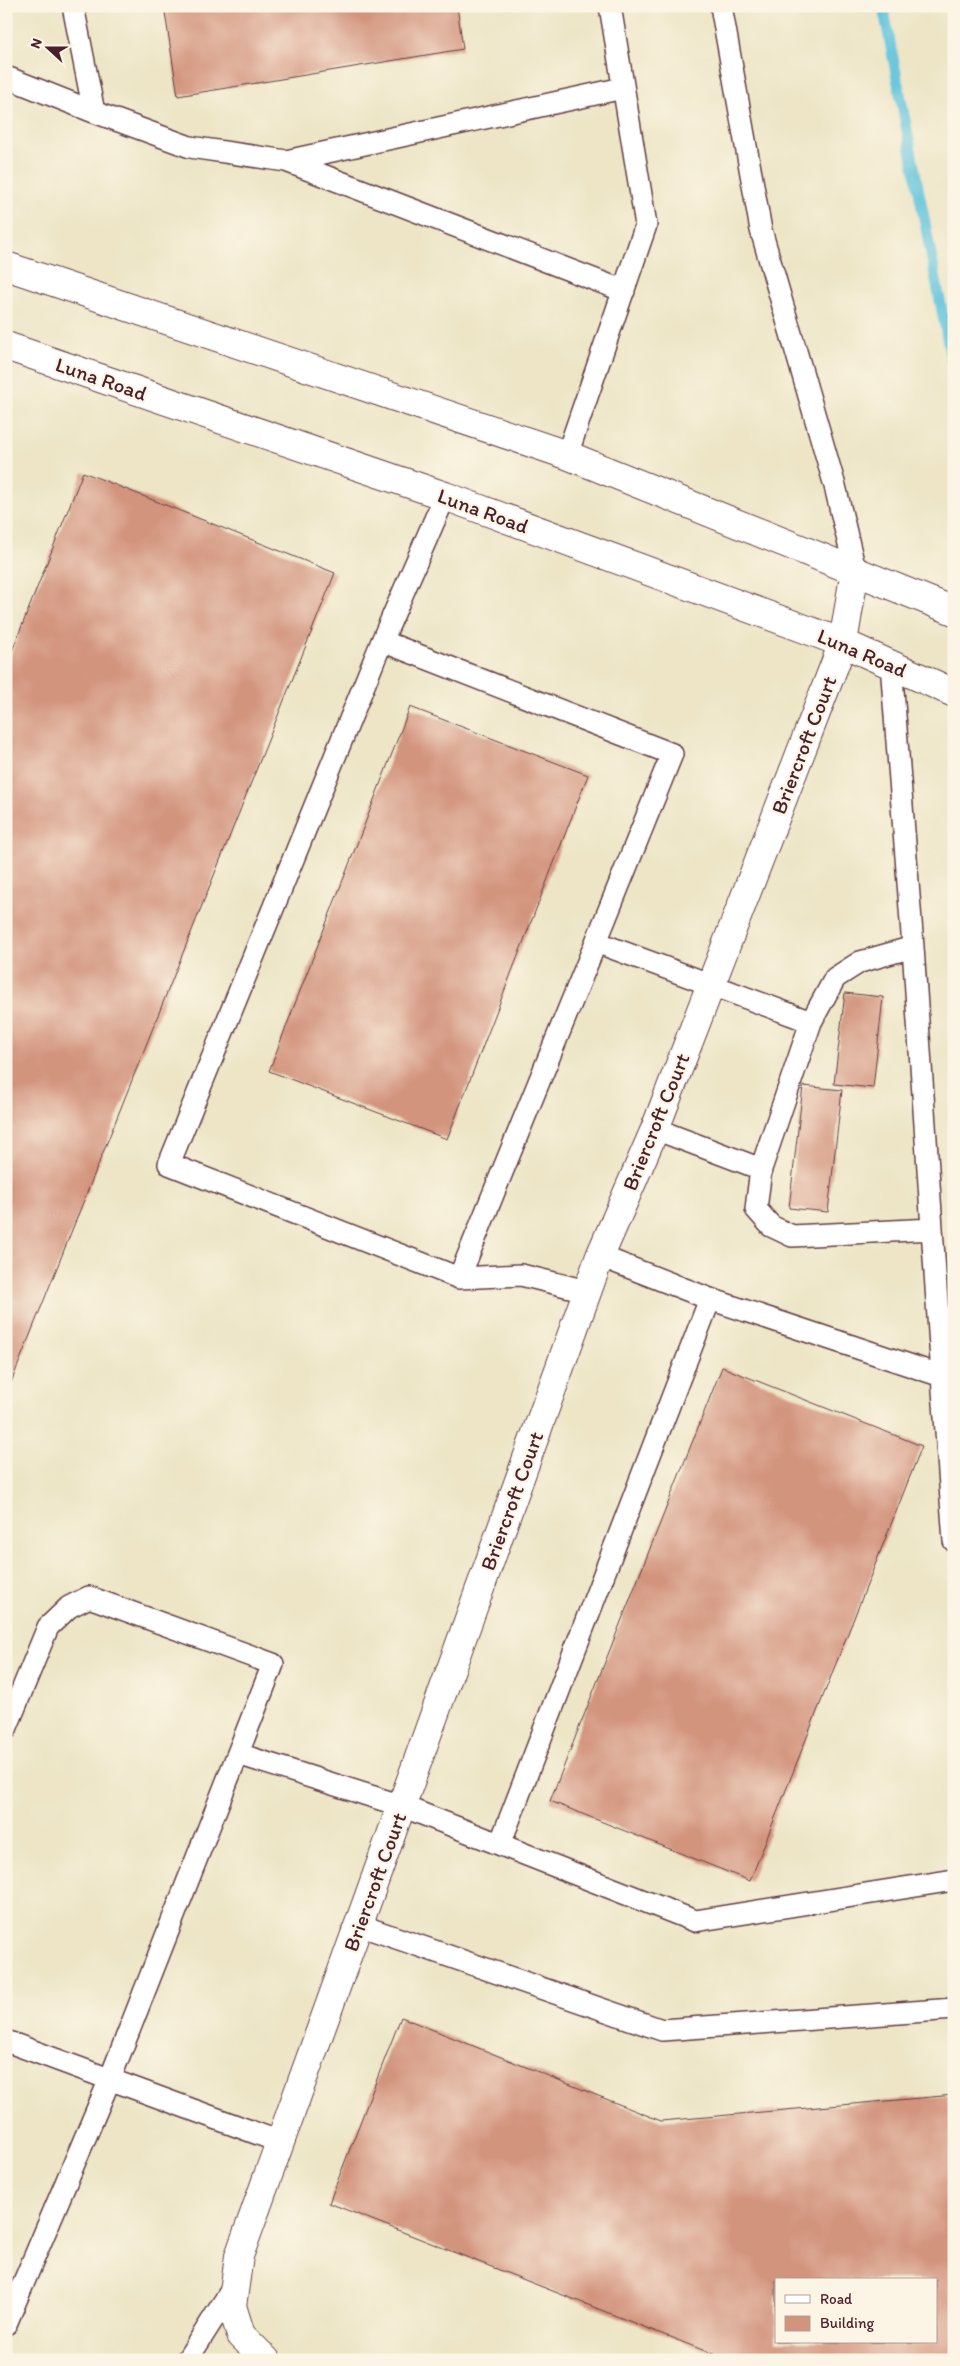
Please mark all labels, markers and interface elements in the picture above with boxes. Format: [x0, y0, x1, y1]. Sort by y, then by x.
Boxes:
north arrow [22, 22, 72, 72]
text: N [27, 36, 46, 51]
street label: Luna Road [52, 351, 150, 406]
street label: Luna Road [434, 483, 532, 538]
street label: Luna Road [814, 623, 911, 683]
street label: Briercroft Court [766, 672, 841, 818]
street label: Briercroft Court [617, 1049, 695, 1194]
street label: Briercroft Court [475, 1428, 548, 1574]
street label: Briercroft Court [338, 1809, 411, 1955]
legend [775, 2278, 938, 2344]
text: Road [820, 2290, 853, 2308]
text: Building [820, 2314, 874, 2332]

